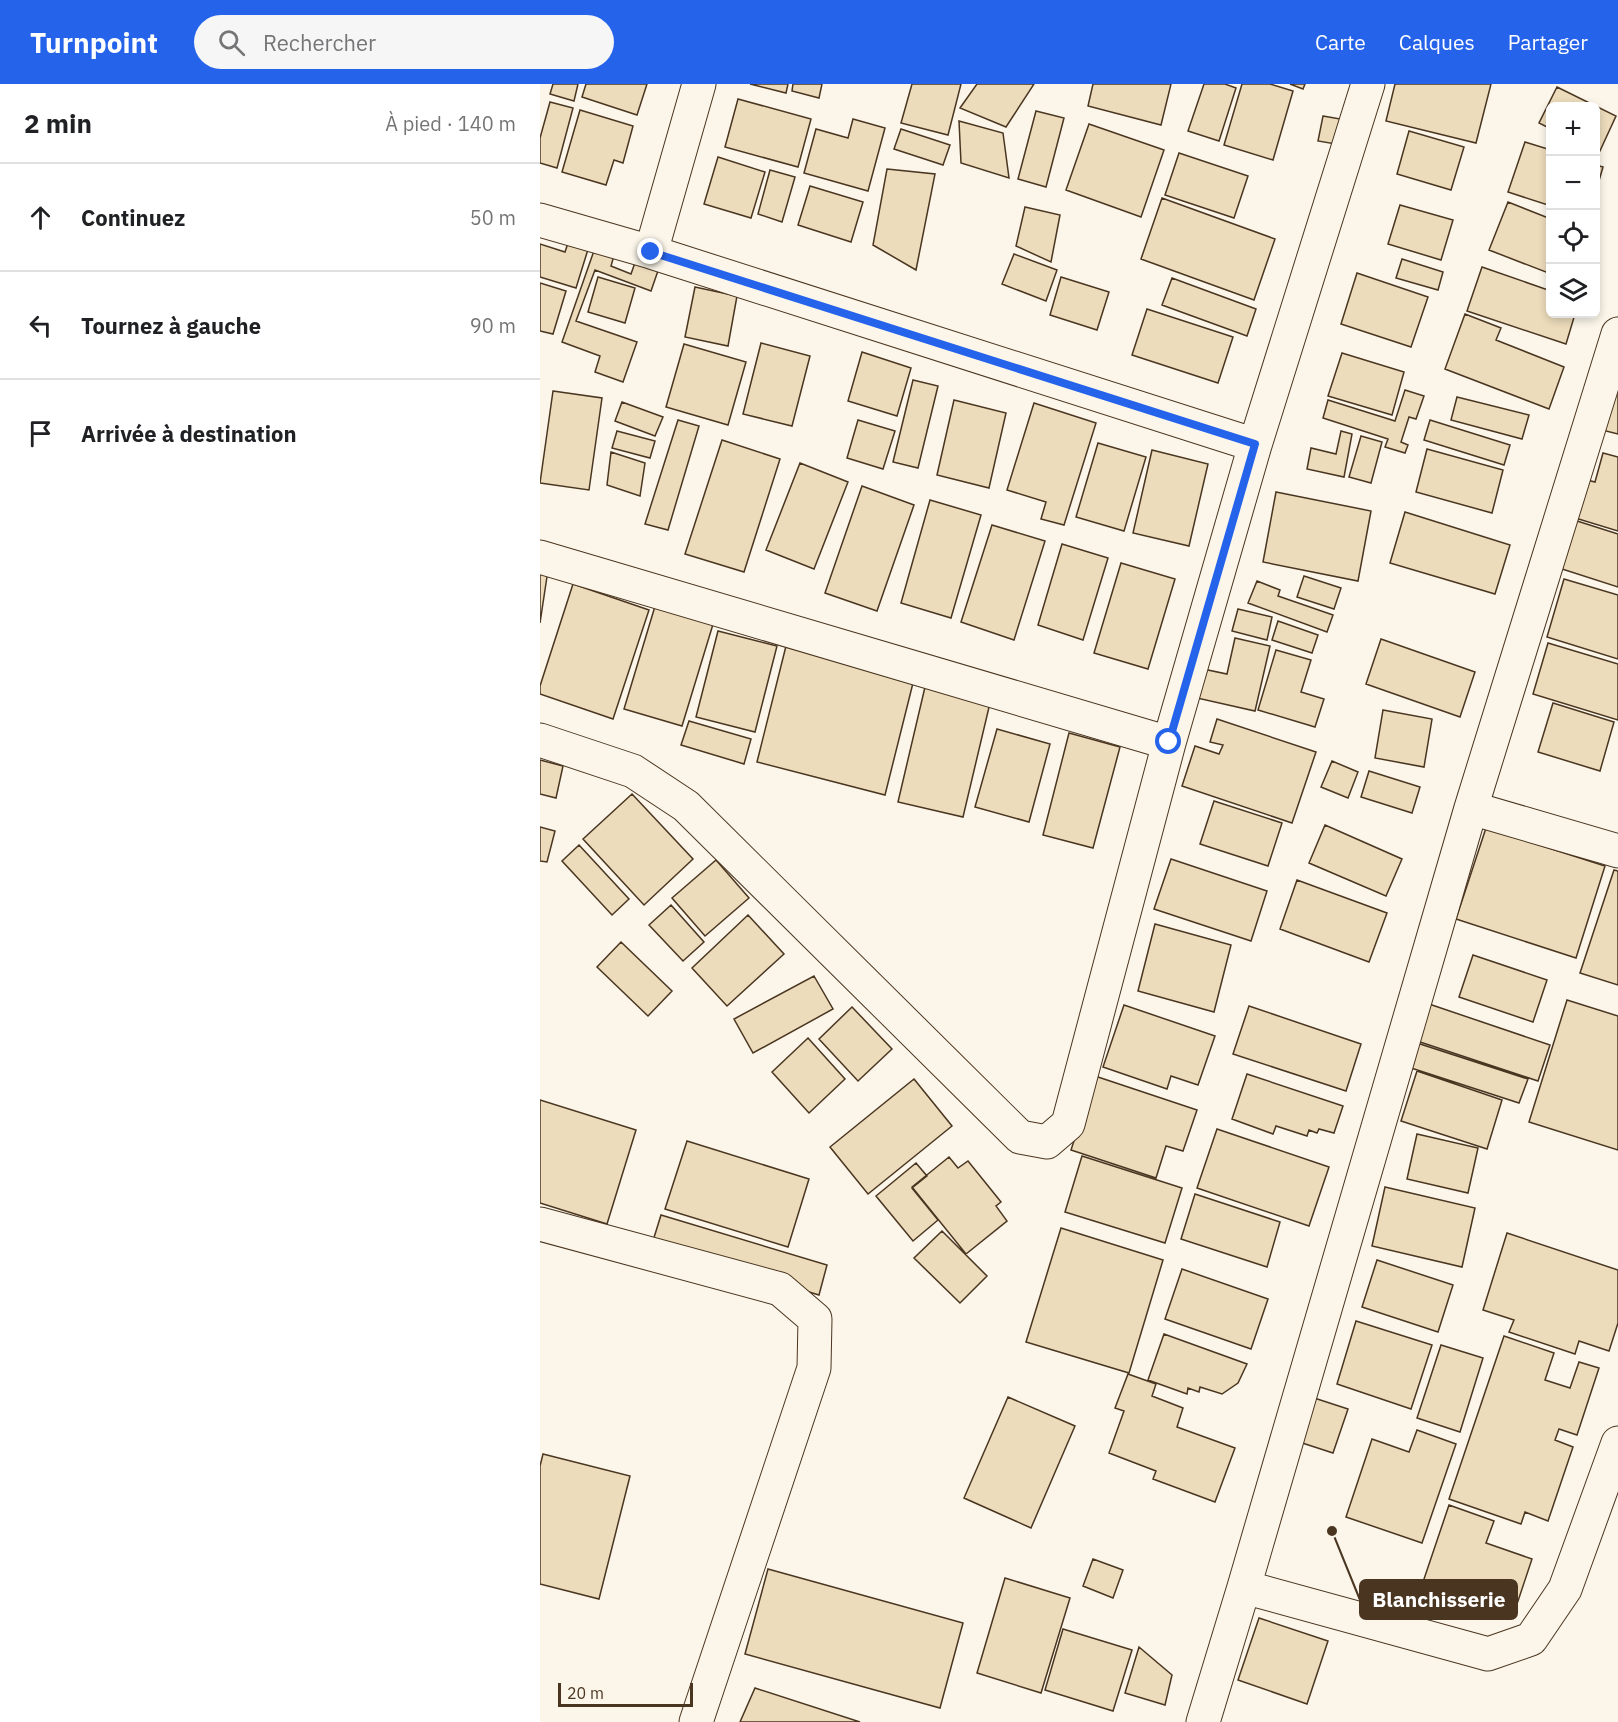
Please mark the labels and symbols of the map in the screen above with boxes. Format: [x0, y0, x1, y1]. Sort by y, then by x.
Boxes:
route end [637, 238, 663, 264]
route start [1155, 728, 1181, 754]
callout: Blanchisserie [1360, 1580, 1517, 1619]
text: Blanchisserie [1372, 1585, 1506, 1613]
scale bar [558, 1680, 693, 1708]

